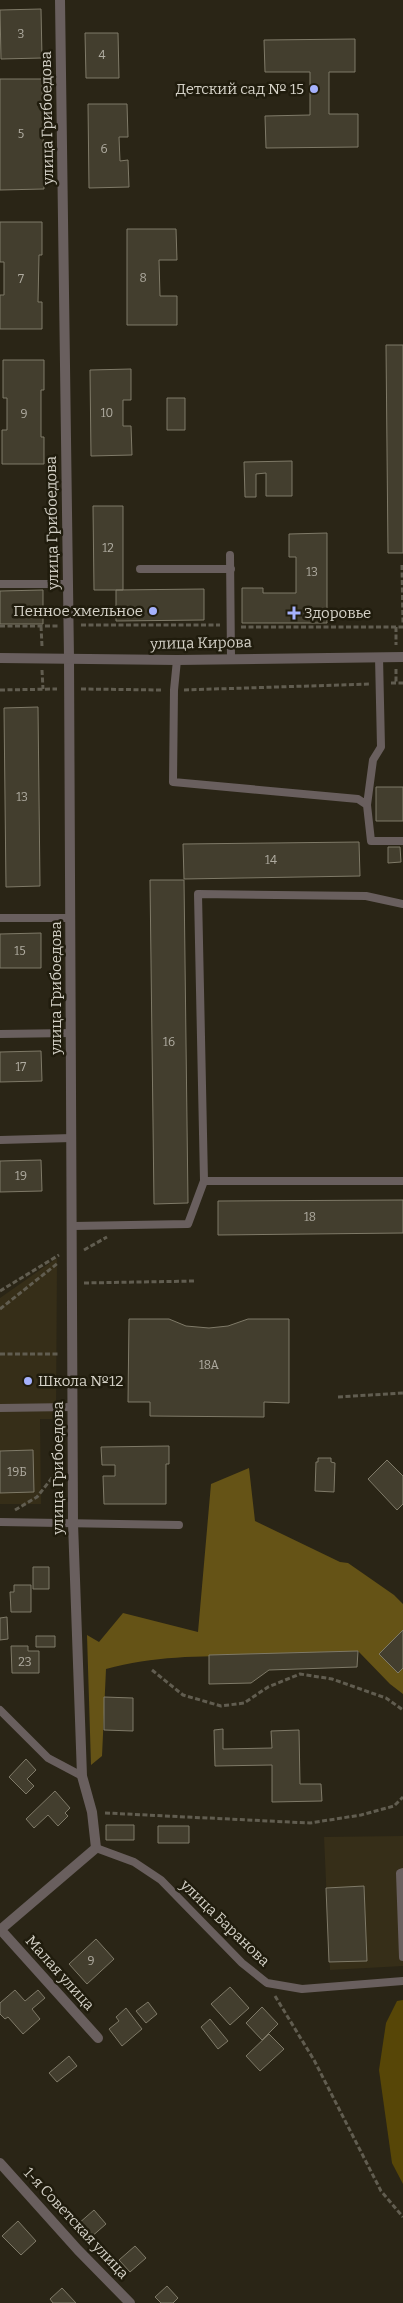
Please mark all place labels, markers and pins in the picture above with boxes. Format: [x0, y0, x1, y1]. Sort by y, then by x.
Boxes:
place label: Детский сад № 15 [176, 80, 304, 98]
marker: Детский сад № 15 [308, 83, 320, 95]
place label: Пенное хмельное [13, 602, 143, 620]
place label: Здоровье [304, 604, 371, 622]
marker: Пенное хмельное [147, 605, 159, 617]
marker: Здоровье [288, 607, 300, 619]
place label: Школа №12 [38, 1372, 123, 1390]
marker: Школа №12 [22, 1375, 34, 1387]

